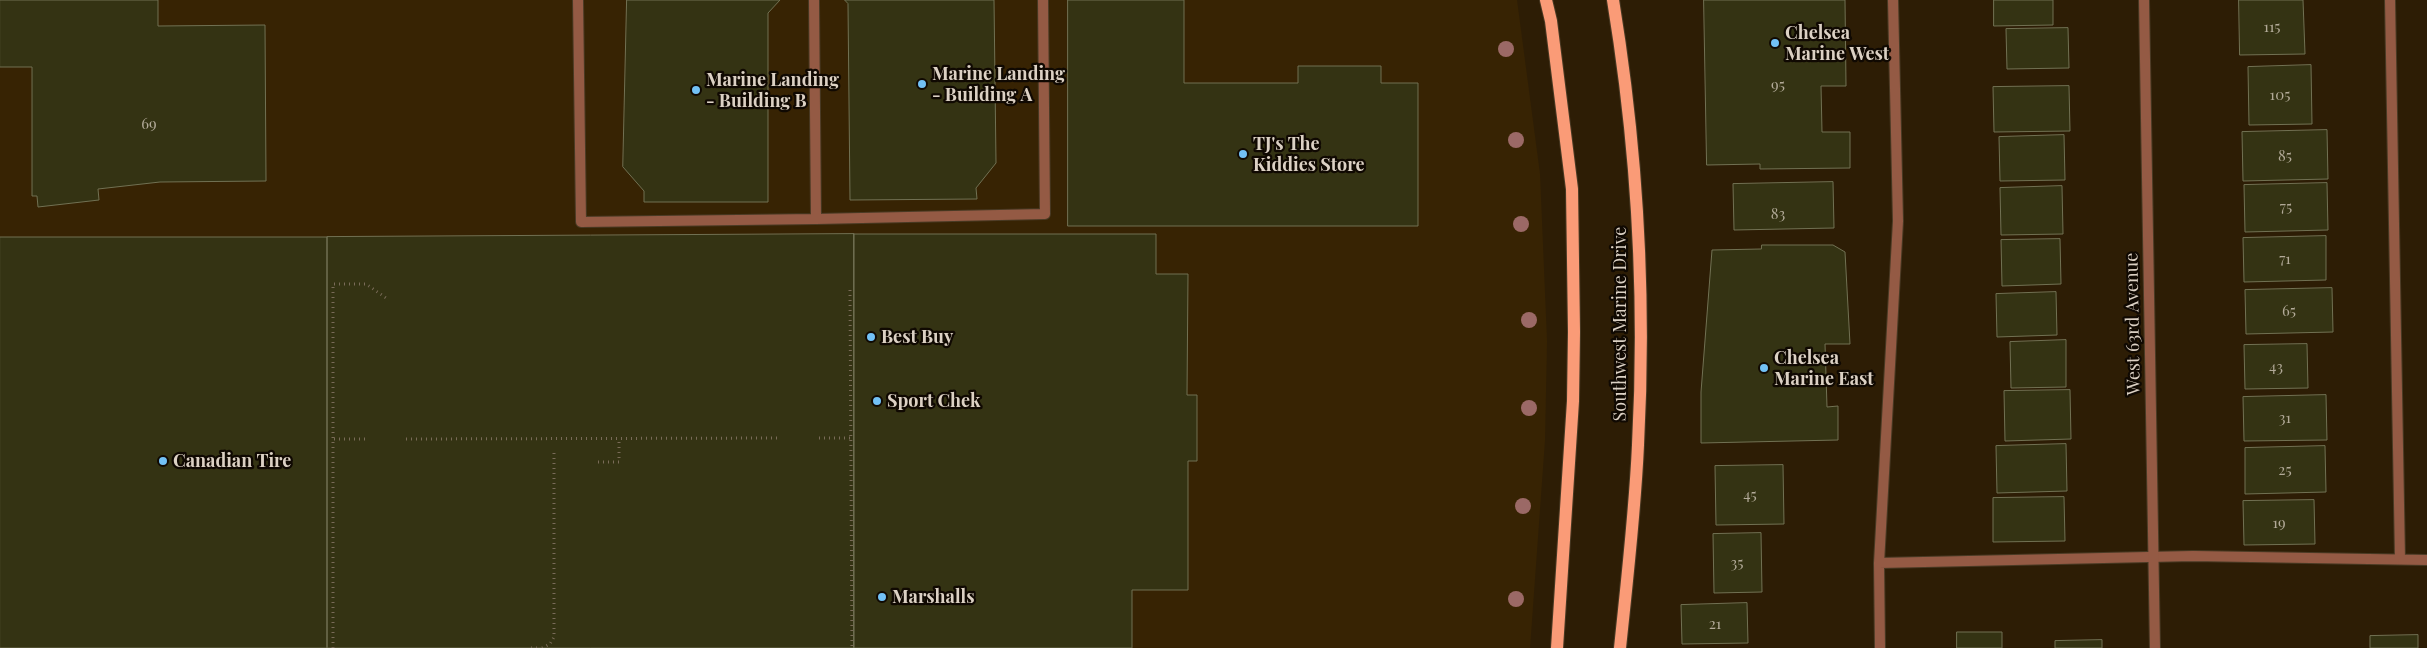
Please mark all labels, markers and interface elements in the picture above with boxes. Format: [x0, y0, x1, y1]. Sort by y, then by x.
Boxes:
house number: 115 [2263, 18, 2281, 36]
place label: Chelsea Marine West [1785, 22, 1889, 64]
marker: Chelsea Marine West [1769, 37, 1781, 49]
place label: Marine Landing - Building A [932, 63, 1065, 106]
place label: Marine Landing - Building B [706, 69, 839, 112]
house number: 95 [1771, 76, 1785, 94]
marker: Marine Landing - Building A [916, 78, 928, 90]
marker: Marine Landing - Building B [690, 84, 702, 96]
house number: 105 [2270, 86, 2290, 104]
house number: 69 [141, 115, 157, 133]
place label: TJ's The Kiddies Store [1253, 133, 1364, 176]
house number: 85 [2278, 147, 2292, 165]
marker: TJ's The Kiddies Store [1237, 148, 1249, 160]
house number: 75 [2280, 198, 2292, 216]
house number: 83 [1771, 205, 1785, 223]
street label: Southwest Marine Drive [1609, 227, 1631, 421]
house number: 71 [2279, 250, 2291, 268]
street label: West 63rd Avenue [2121, 253, 2145, 395]
house number: 65 [2282, 302, 2296, 320]
place label: Best Buy [881, 326, 953, 348]
marker: Best Buy [865, 331, 877, 343]
place label: Chelsea Marine East [1774, 347, 1874, 389]
house number: 43 [2269, 358, 2283, 376]
marker: Chelsea Marine East [1758, 362, 1770, 374]
place label: Sport Chek [887, 390, 981, 412]
marker: Sport Chek [871, 395, 883, 407]
house number: 31 [2279, 409, 2291, 427]
place label: Canadian Tire [173, 450, 291, 472]
marker: Canadian Tire [157, 455, 169, 467]
house number: 25 [2278, 461, 2292, 479]
house number: 45 [1743, 486, 1757, 504]
house number: 19 [2272, 514, 2286, 532]
house number: 35 [1731, 554, 1743, 572]
place label: Marshalls [892, 586, 975, 608]
marker: Marshalls [876, 591, 888, 603]
house number: 21 [1709, 615, 1721, 633]

